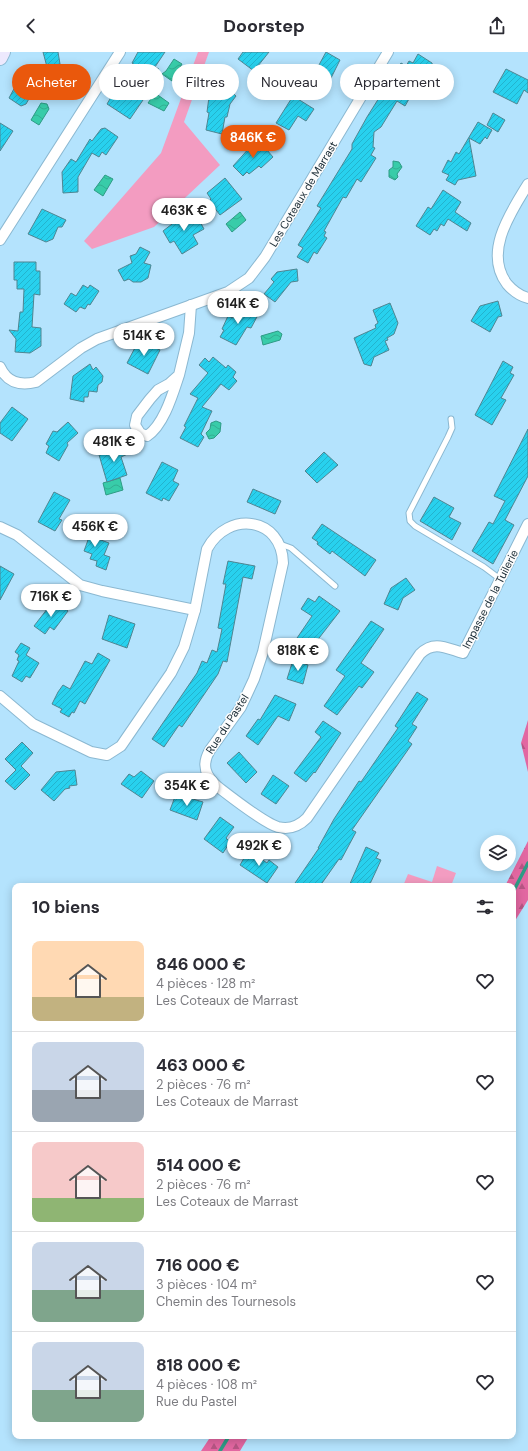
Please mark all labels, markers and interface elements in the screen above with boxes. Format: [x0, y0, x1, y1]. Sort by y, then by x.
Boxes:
text: Doorstep [223, 14, 305, 38]
icon: back [20, 15, 42, 37]
icon: share [486, 15, 508, 37]
chip: Acheter [12, 64, 91, 100]
chip: Louer [99, 64, 164, 100]
chip: Filtres [172, 64, 239, 100]
chip: Nouveau [247, 64, 332, 100]
chip: Appartement [340, 64, 454, 100]
pin: 846K € [220, 125, 286, 159]
text: 846K € [230, 129, 276, 146]
street label: Les Coteaux de Marrast [266, 139, 340, 249]
pin: 463K € [151, 198, 217, 232]
text: 463K € [161, 202, 207, 219]
pin: 614K € [205, 291, 271, 325]
text: 614K € [216, 295, 260, 312]
pin: 514K € [111, 323, 177, 357]
text: 514K € [122, 327, 166, 344]
pin: 481K € [81, 429, 147, 463]
text: 481K € [93, 433, 135, 450]
pin: 456K € [62, 514, 128, 548]
text: 456K € [72, 518, 118, 535]
street label: Impasse de la Tuilerie [459, 547, 521, 651]
pin: 716K € [18, 584, 84, 618]
text: 716K € [30, 588, 72, 605]
pin: 818K € [265, 638, 331, 672]
text: 818K € [277, 642, 319, 659]
street label: Rue du Pastel [203, 692, 251, 756]
pin: 354K € [154, 773, 220, 807]
text: 354K € [164, 777, 210, 794]
pin: 492K € [226, 833, 292, 867]
map controls [480, 835, 516, 871]
button: layers [480, 835, 516, 871]
text: 492K € [236, 837, 282, 854]
text: 10 biens [32, 896, 100, 918]
icon: filters [474, 896, 496, 918]
text: 846 000 € [156, 953, 246, 975]
icon: home [64, 957, 112, 1005]
icon: heart [474, 970, 496, 992]
text: 4 pièces · 128 m² [156, 975, 255, 992]
text: Les Coteaux de Marrast [156, 992, 298, 1009]
text: 463 000 € [156, 1054, 245, 1076]
icon: home [64, 1058, 112, 1106]
icon: heart [474, 1071, 496, 1093]
text: 2 pièces · 76 m² [156, 1076, 251, 1093]
text: Les Coteaux de Marrast [156, 1093, 298, 1110]
text: 514 000 € [156, 1154, 241, 1176]
icon: home [64, 1158, 112, 1206]
icon: heart [474, 1171, 496, 1193]
text: 2 pièces · 76 m² [156, 1176, 251, 1193]
text: Les Coteaux de Marrast [156, 1193, 298, 1210]
text: 716 000 € [156, 1254, 240, 1276]
icon: home [64, 1258, 112, 1306]
icon: heart [474, 1271, 496, 1293]
text: 3 pièces · 104 m² [156, 1276, 257, 1293]
text: Chemin des Tournesols [156, 1293, 296, 1310]
text: 818 000 € [156, 1354, 241, 1376]
icon: home [64, 1358, 112, 1406]
icon: heart [474, 1371, 496, 1393]
text: 4 pièces · 108 m² [156, 1376, 257, 1393]
text: Rue du Pastel [156, 1393, 237, 1410]

